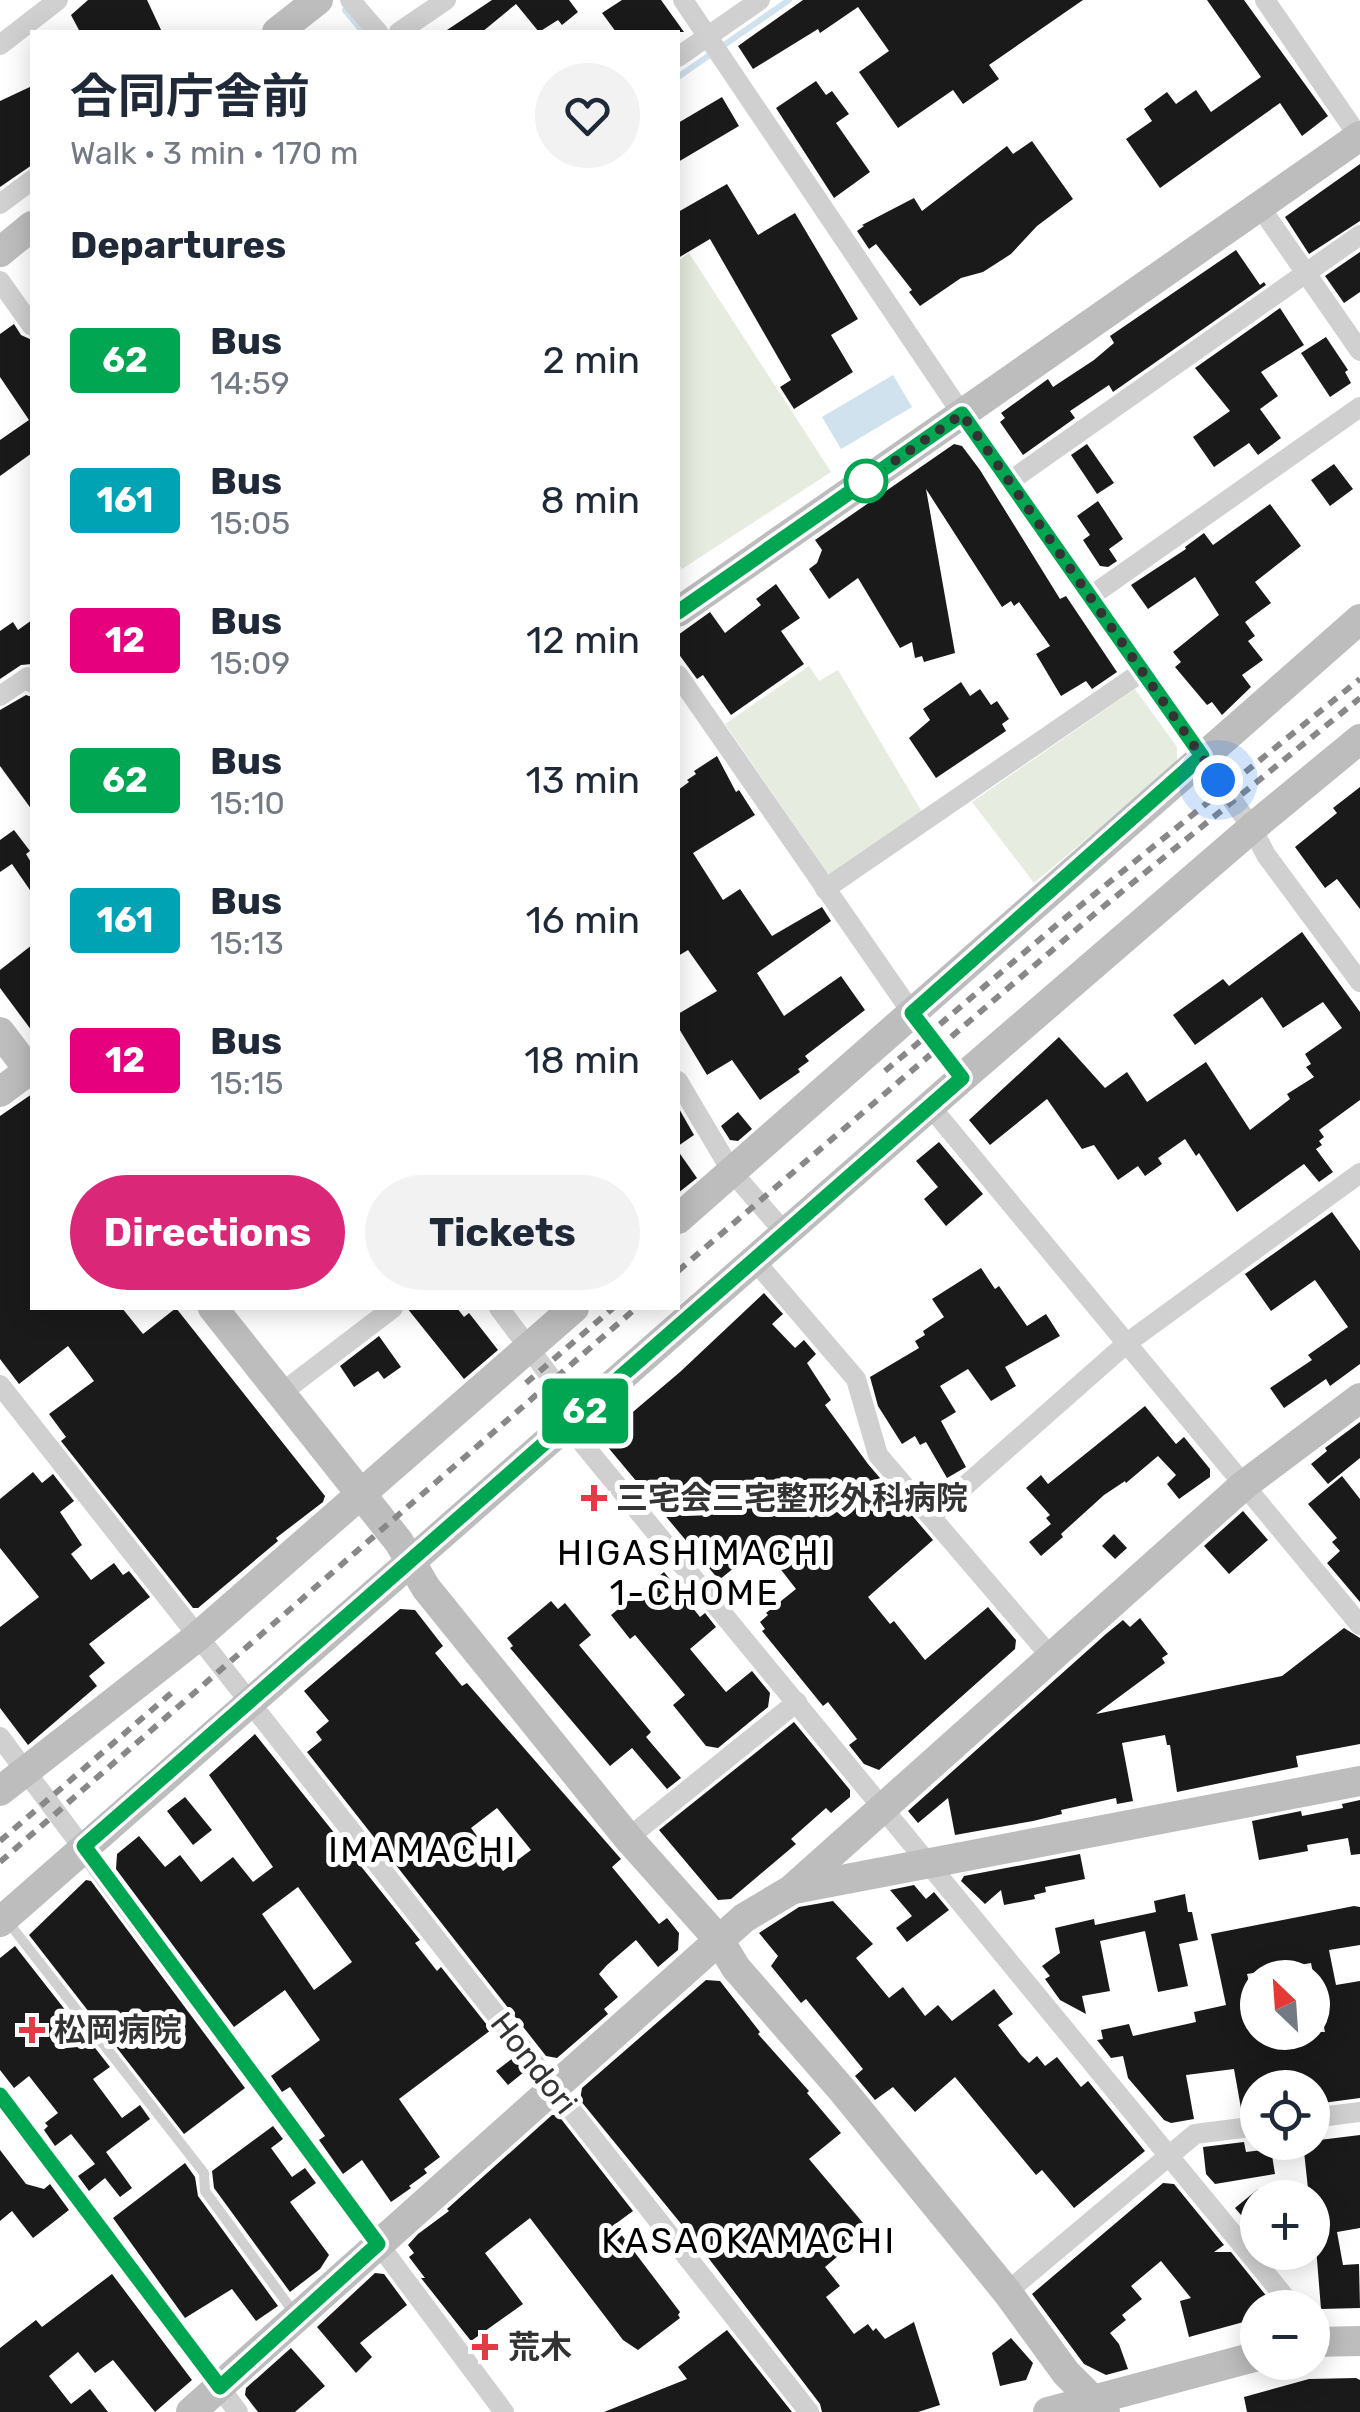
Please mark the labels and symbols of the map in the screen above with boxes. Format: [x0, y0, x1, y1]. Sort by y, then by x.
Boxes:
unlabelled marker [845, 460, 887, 502]
your location [1193, 755, 1243, 805]
line badge: 62 [540, 1378, 630, 1444]
place label: 三宅会三宅整形外科病院 [616, 1479, 968, 1517]
marker: 三宅会三宅整形外科病院 [581, 1485, 607, 1511]
district label: HIGASHIMACHI 1-CHOME [557, 1532, 833, 1614]
district label: IMAMACHI [328, 1829, 518, 1871]
north arrow [1240, 1960, 1330, 2050]
street label: Hondori [483, 2005, 585, 2121]
place label: 松岡病院 [54, 2011, 182, 2049]
marker: 松岡病院 [19, 2017, 45, 2043]
district label: KASAOKAMACHI [601, 2220, 897, 2262]
place label: 荒木 [508, 2328, 572, 2366]
marker: 荒木 [472, 2334, 498, 2360]

